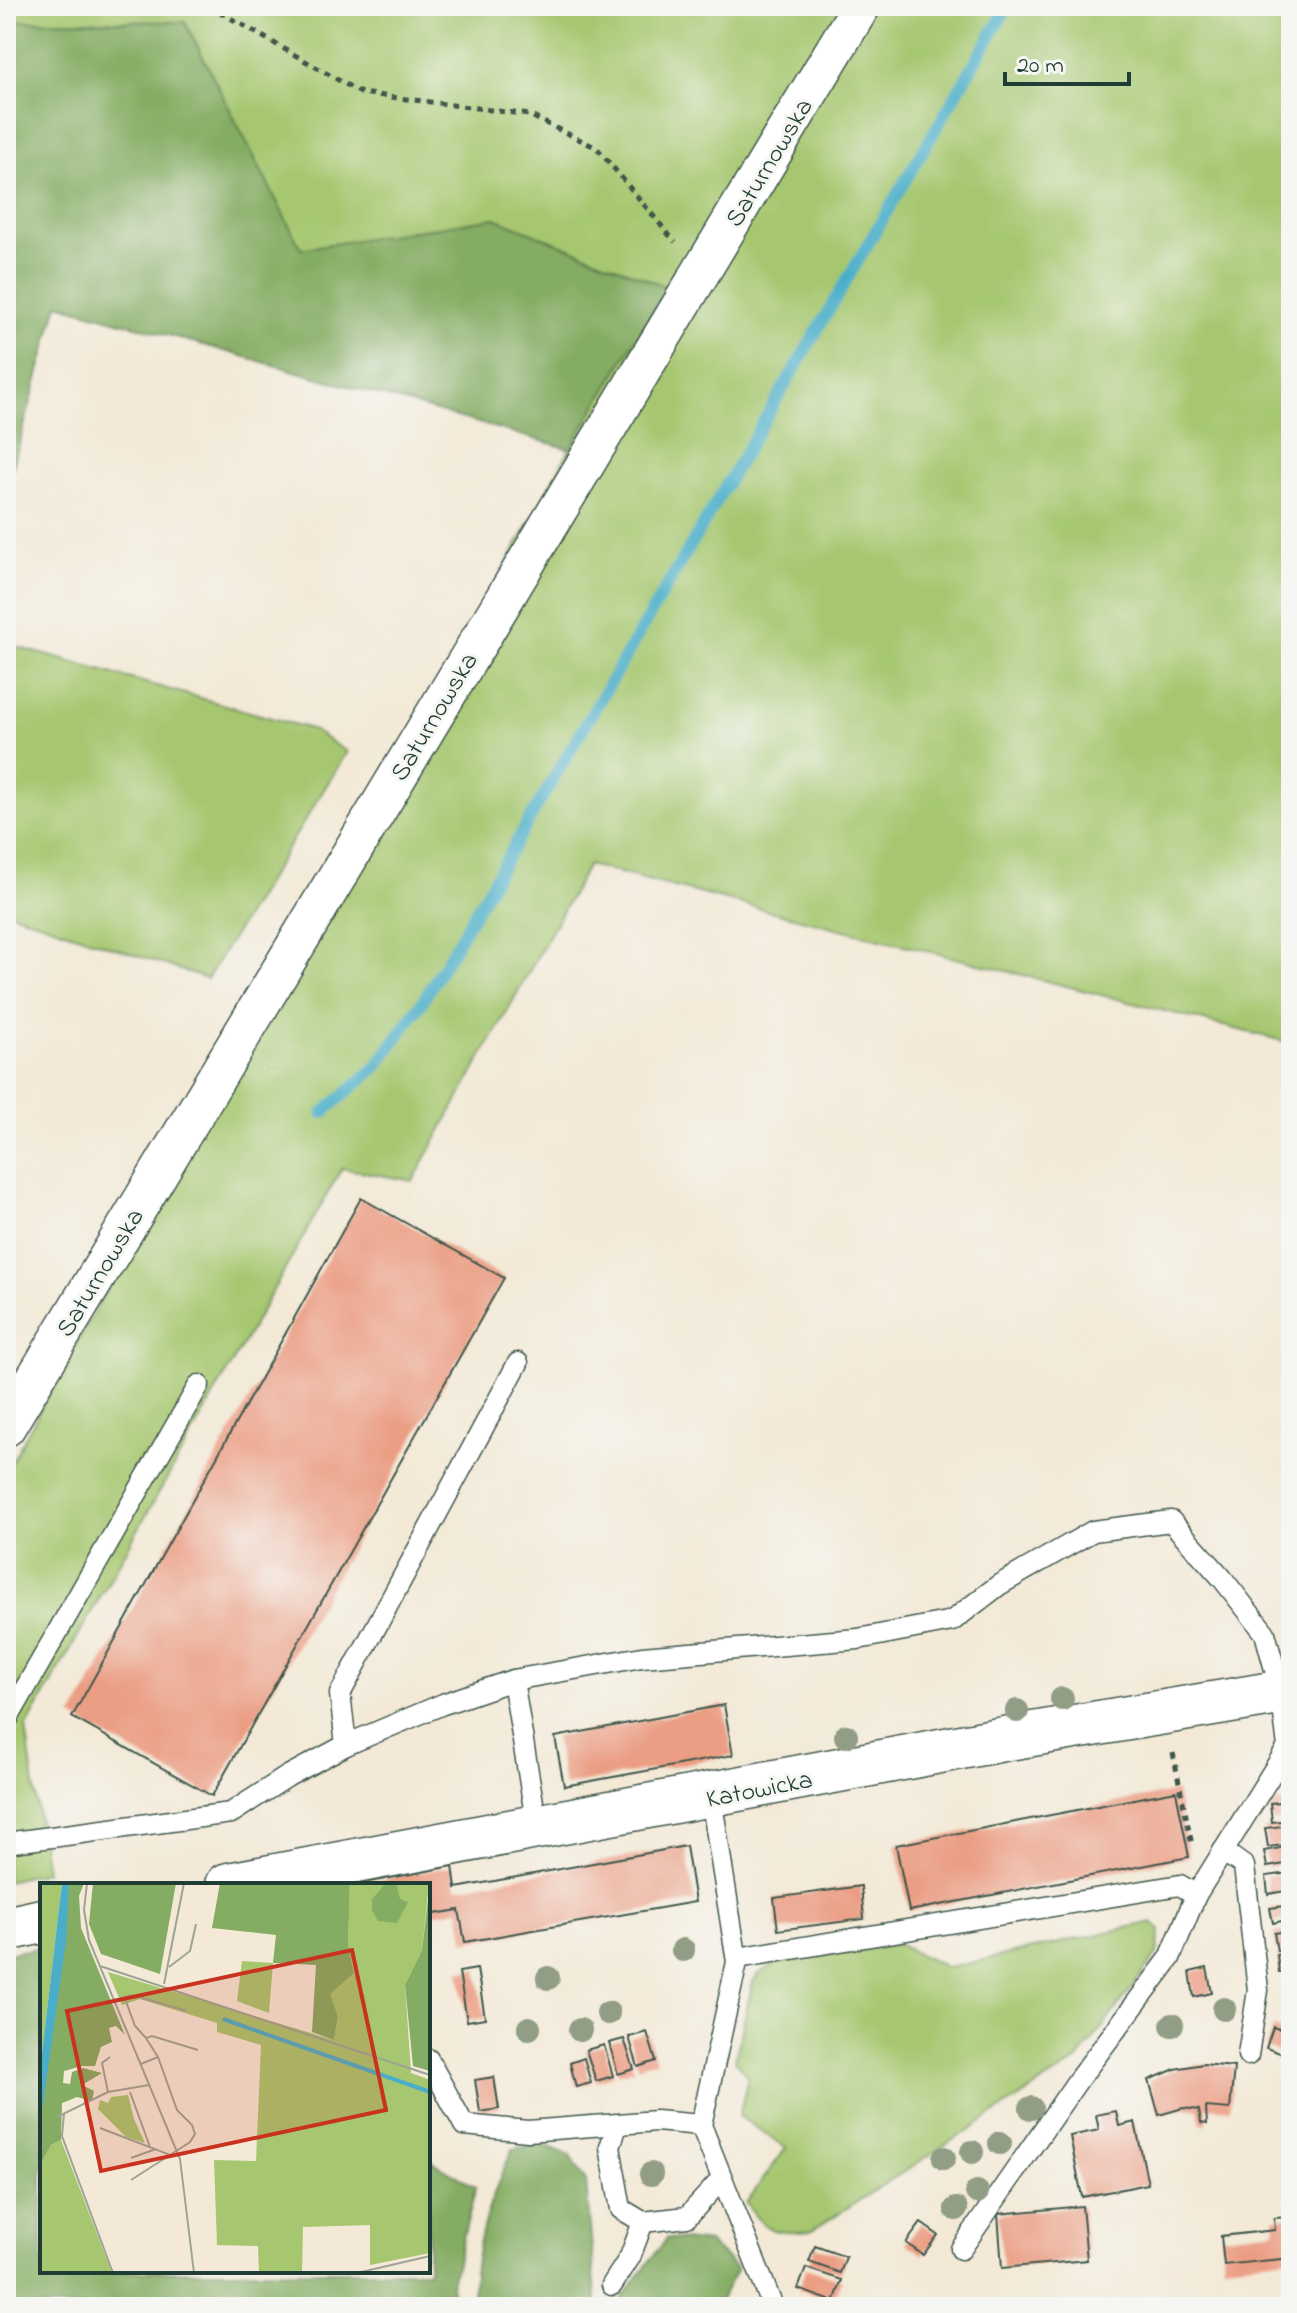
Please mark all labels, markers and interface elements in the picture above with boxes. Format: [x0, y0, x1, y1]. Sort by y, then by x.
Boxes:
scale bar [1005, 36, 1129, 86]
text: 20 m [1017, 49, 1064, 84]
street label: Saturnowska [717, 92, 824, 235]
street label: Saturnowska [382, 646, 489, 789]
street label: Saturnowska [48, 1202, 155, 1345]
street label: Katowicka [703, 1762, 816, 1820]
inset map [40, 1883, 430, 2273]

